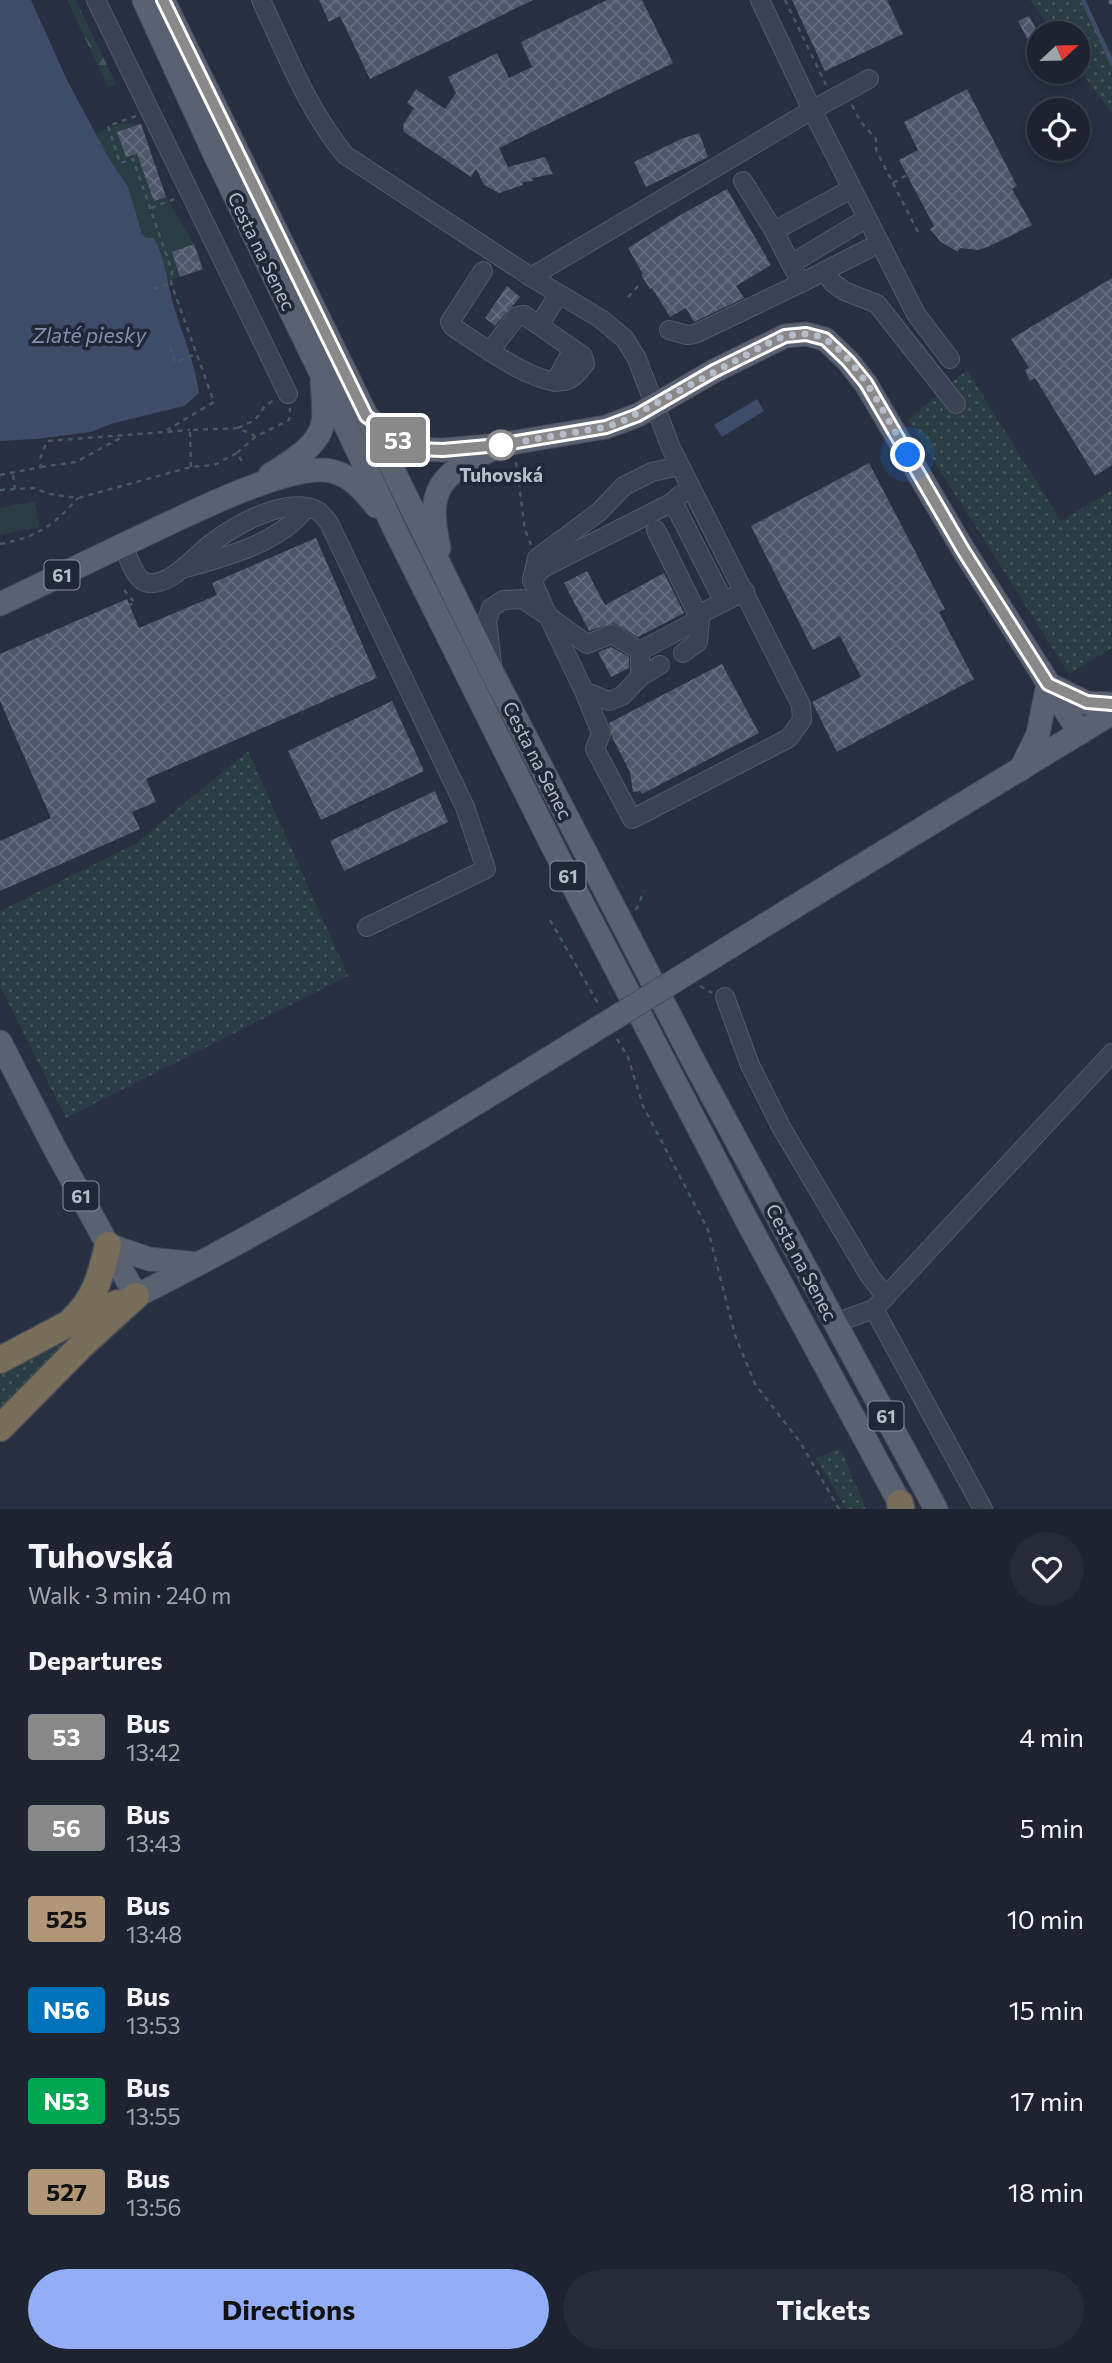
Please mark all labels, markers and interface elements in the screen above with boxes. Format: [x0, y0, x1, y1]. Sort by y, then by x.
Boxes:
north arrow [1027, 21, 1090, 84]
map controls [1027, 21, 1090, 161]
button: locate [1027, 98, 1090, 161]
street label: Cesta na Senec [223, 188, 301, 314]
water label: Zlaté piesky [31, 322, 147, 347]
line badge: 53 [366, 417, 430, 463]
text: 53 [384, 425, 412, 454]
marker: Tuhovská [486, 430, 516, 460]
your location [890, 437, 925, 472]
place label: Tuhovská [459, 463, 543, 486]
road number: 61 [44, 560, 80, 590]
street label: Cesta na Senec [498, 697, 578, 823]
road number: 61 [550, 862, 586, 890]
road number: 61 [64, 1182, 98, 1210]
street label: Cesta na Senec [762, 1200, 842, 1324]
road number: 61 [868, 1401, 903, 1430]
button: heart [1010, 1532, 1084, 1606]
text: Tuhovská [28, 1534, 173, 1575]
text: Walk · 3 min · 240 m [28, 1581, 231, 1609]
text: Departures [28, 1644, 163, 1675]
text: Bus [126, 1707, 170, 1738]
text: 4 min [1019, 1721, 1084, 1752]
text: 53 [53, 1722, 80, 1751]
text: 13:42 [126, 1738, 181, 1766]
text: Bus [126, 1798, 170, 1829]
text: 5 min [1020, 1812, 1084, 1843]
text: 56 [52, 1813, 81, 1842]
text: 13:43 [126, 1829, 181, 1857]
text: Bus [126, 1889, 170, 1920]
text: 10 min [1007, 1903, 1084, 1934]
text: 525 [46, 1904, 87, 1933]
text: 13:48 [126, 1920, 182, 1948]
text: Bus [126, 1980, 170, 2011]
text: 15 min [1009, 1994, 1084, 2025]
text: N56 [43, 1995, 90, 2024]
text: 13:53 [126, 2011, 181, 2039]
text: Bus [126, 2071, 170, 2102]
text: 17 min [1010, 2085, 1084, 2116]
text: N53 [44, 2086, 89, 2115]
text: 13:55 [126, 2102, 181, 2130]
text: Bus [126, 2162, 170, 2193]
text: 18 min [1008, 2176, 1084, 2207]
text: 527 [46, 2177, 87, 2206]
text: 13:56 [126, 2193, 182, 2221]
button: Directions [28, 2269, 549, 2349]
button: Tickets [563, 2269, 1084, 2349]

